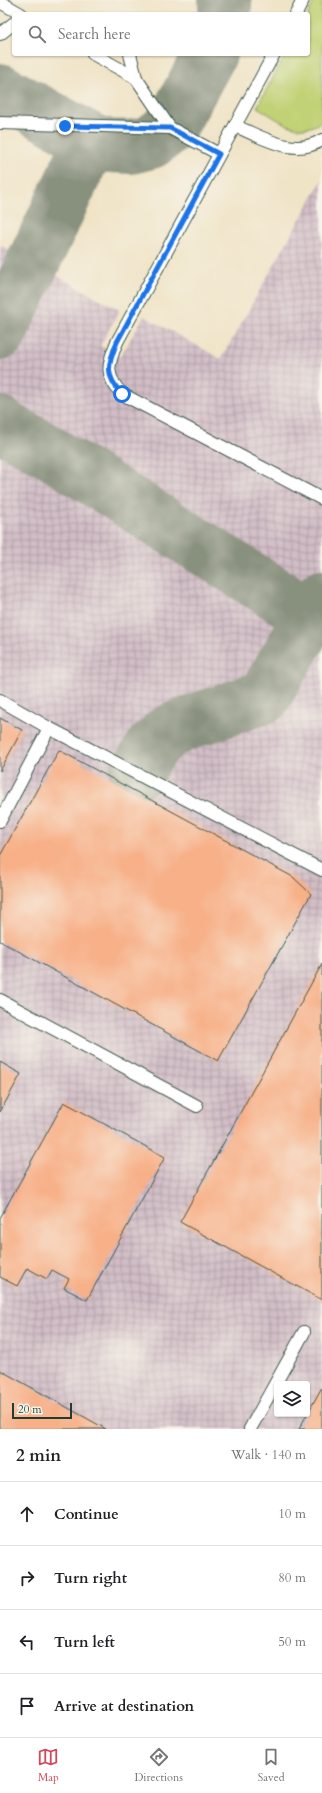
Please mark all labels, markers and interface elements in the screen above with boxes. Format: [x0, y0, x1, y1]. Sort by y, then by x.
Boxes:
search box [12, 12, 310, 56]
icon: search [26, 23, 48, 45]
text: Search here [58, 24, 131, 44]
route end [56, 117, 74, 135]
route start [113, 385, 131, 403]
map controls [274, 1381, 310, 1417]
button: layers [274, 1381, 310, 1417]
scale bar [12, 1401, 72, 1420]
text: 20 m [18, 1402, 42, 1417]
text: 2 min [16, 1444, 61, 1467]
text: Walk · 140 m [231, 1446, 306, 1464]
icon: ahead [16, 1503, 38, 1525]
text: Continue [54, 1504, 119, 1524]
text: 10 m [278, 1505, 306, 1523]
icon: right [16, 1567, 38, 1589]
text: Turn right [54, 1568, 127, 1588]
text: 80 m [278, 1569, 306, 1587]
icon: left [16, 1631, 38, 1653]
text: Turn left [54, 1632, 115, 1652]
text: 50 m [278, 1633, 306, 1651]
icon: arrive [16, 1695, 38, 1717]
text: Arrive at destination [54, 1696, 194, 1716]
tab: Map [37, 1746, 59, 1785]
tab: Directions [134, 1746, 183, 1785]
tab: Saved [258, 1746, 285, 1785]

